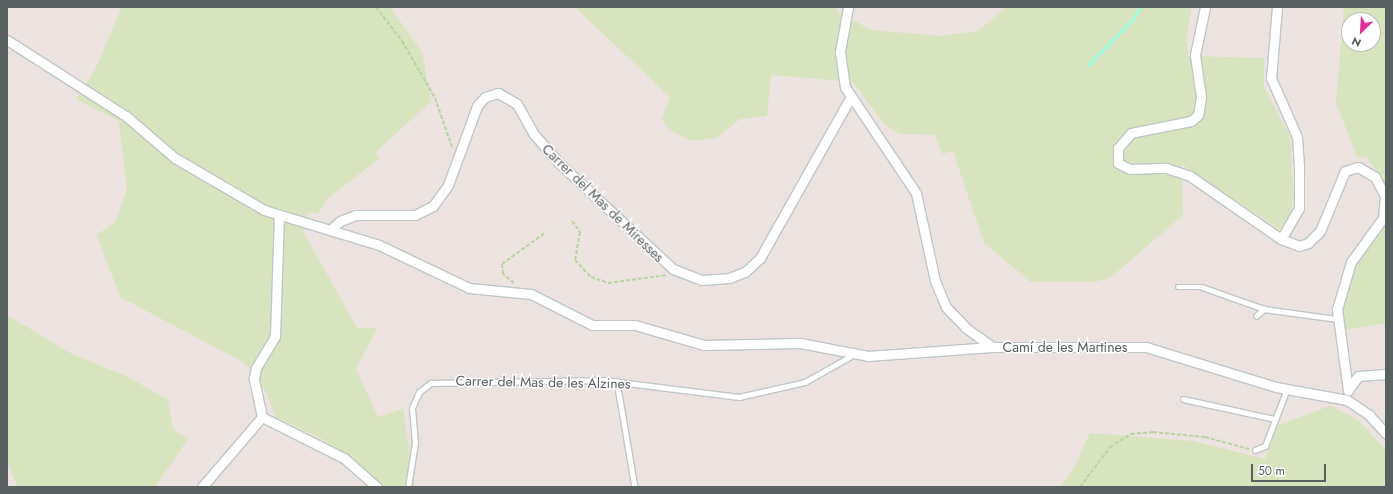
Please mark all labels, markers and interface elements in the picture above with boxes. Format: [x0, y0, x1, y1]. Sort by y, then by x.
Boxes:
north arrow [1341, 12, 1381, 52]
text: N [1349, 33, 1364, 51]
street label: Carrer del Mas de Miresses [539, 140, 667, 266]
street label: Camí de les Martines [1003, 339, 1127, 355]
street label: Carrer del Mas de les Alzines [455, 372, 631, 392]
scale bar [1253, 456, 1328, 482]
text: 50 m [1258, 462, 1285, 480]

